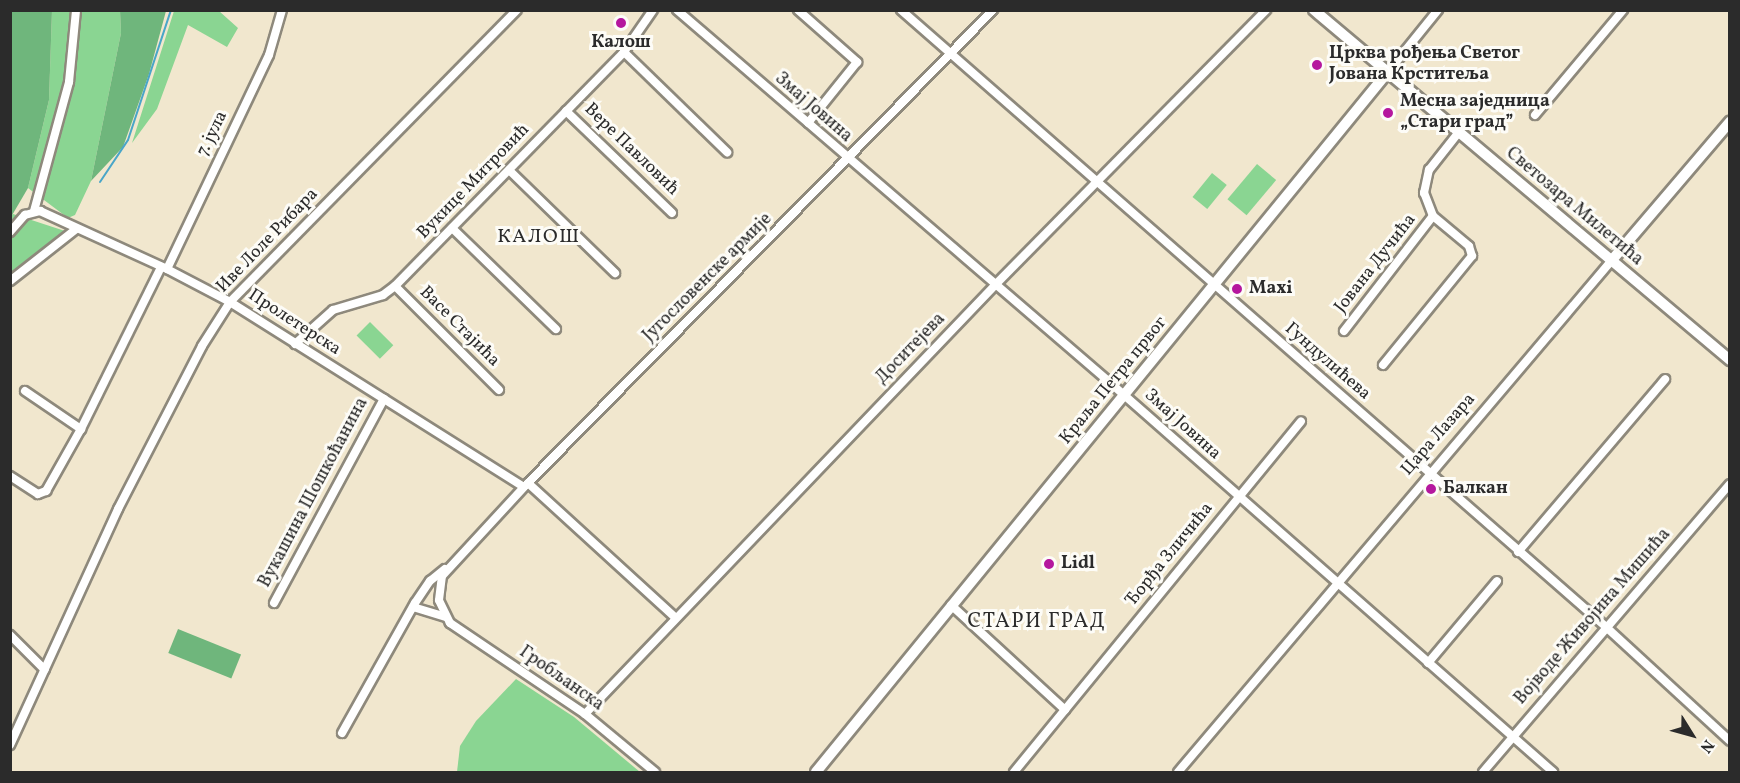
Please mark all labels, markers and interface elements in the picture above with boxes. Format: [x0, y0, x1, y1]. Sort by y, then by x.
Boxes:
marker: Калош [614, 16, 628, 30]
place label: Калош [591, 32, 651, 54]
place label: Црква рођења Светог Јована Крститеља [1329, 44, 1520, 86]
marker: Црква рођења Светог Јована Крститеља [1310, 58, 1324, 72]
street label: Змај Јовина [770, 68, 856, 148]
place label: Месна заједница „Стари град” [1400, 92, 1550, 134]
street label: Вере Павловић [579, 99, 683, 201]
marker: Месна заједница „Стари град” [1381, 106, 1395, 120]
street label: 7. јула [193, 108, 233, 160]
street label: Вукице Митровић [413, 120, 535, 244]
street label: Светозара Милетића [1501, 143, 1647, 271]
street label: Иве Лоле Рибара [213, 184, 323, 298]
street label: Југословенске армије [639, 209, 777, 347]
street label: Јована Дучића [1331, 210, 1421, 318]
district label: КАЛОШ [497, 225, 581, 249]
place label: Maxi [1249, 278, 1293, 300]
street label: Васе Стајића [414, 282, 504, 372]
marker: Maxi [1230, 282, 1244, 296]
street label: Пролетерска [244, 285, 344, 361]
street label: Доситејева [872, 309, 950, 389]
street label: Краља Петра првог [1056, 313, 1172, 449]
street label: Гундулићева [1279, 319, 1375, 405]
street label: Змај Јовина [1139, 385, 1225, 465]
street label: Цара Лазара [1397, 389, 1481, 481]
street label: Вукашина Шошкоћанина [255, 394, 373, 592]
place label: Балкан [1443, 478, 1508, 500]
marker: Балкан [1424, 482, 1438, 496]
street label: Ђорђа Зличића [1122, 499, 1218, 611]
street label: Војводе Живојина Мишића [1510, 524, 1676, 710]
place label: Lidl [1061, 553, 1095, 575]
marker: Lidl [1042, 557, 1056, 571]
district label: СТАРИ ГРАД [968, 609, 1106, 635]
street label: Гробљанска [514, 642, 608, 716]
north arrow [1662, 705, 1722, 765]
text: N [1694, 735, 1719, 757]

